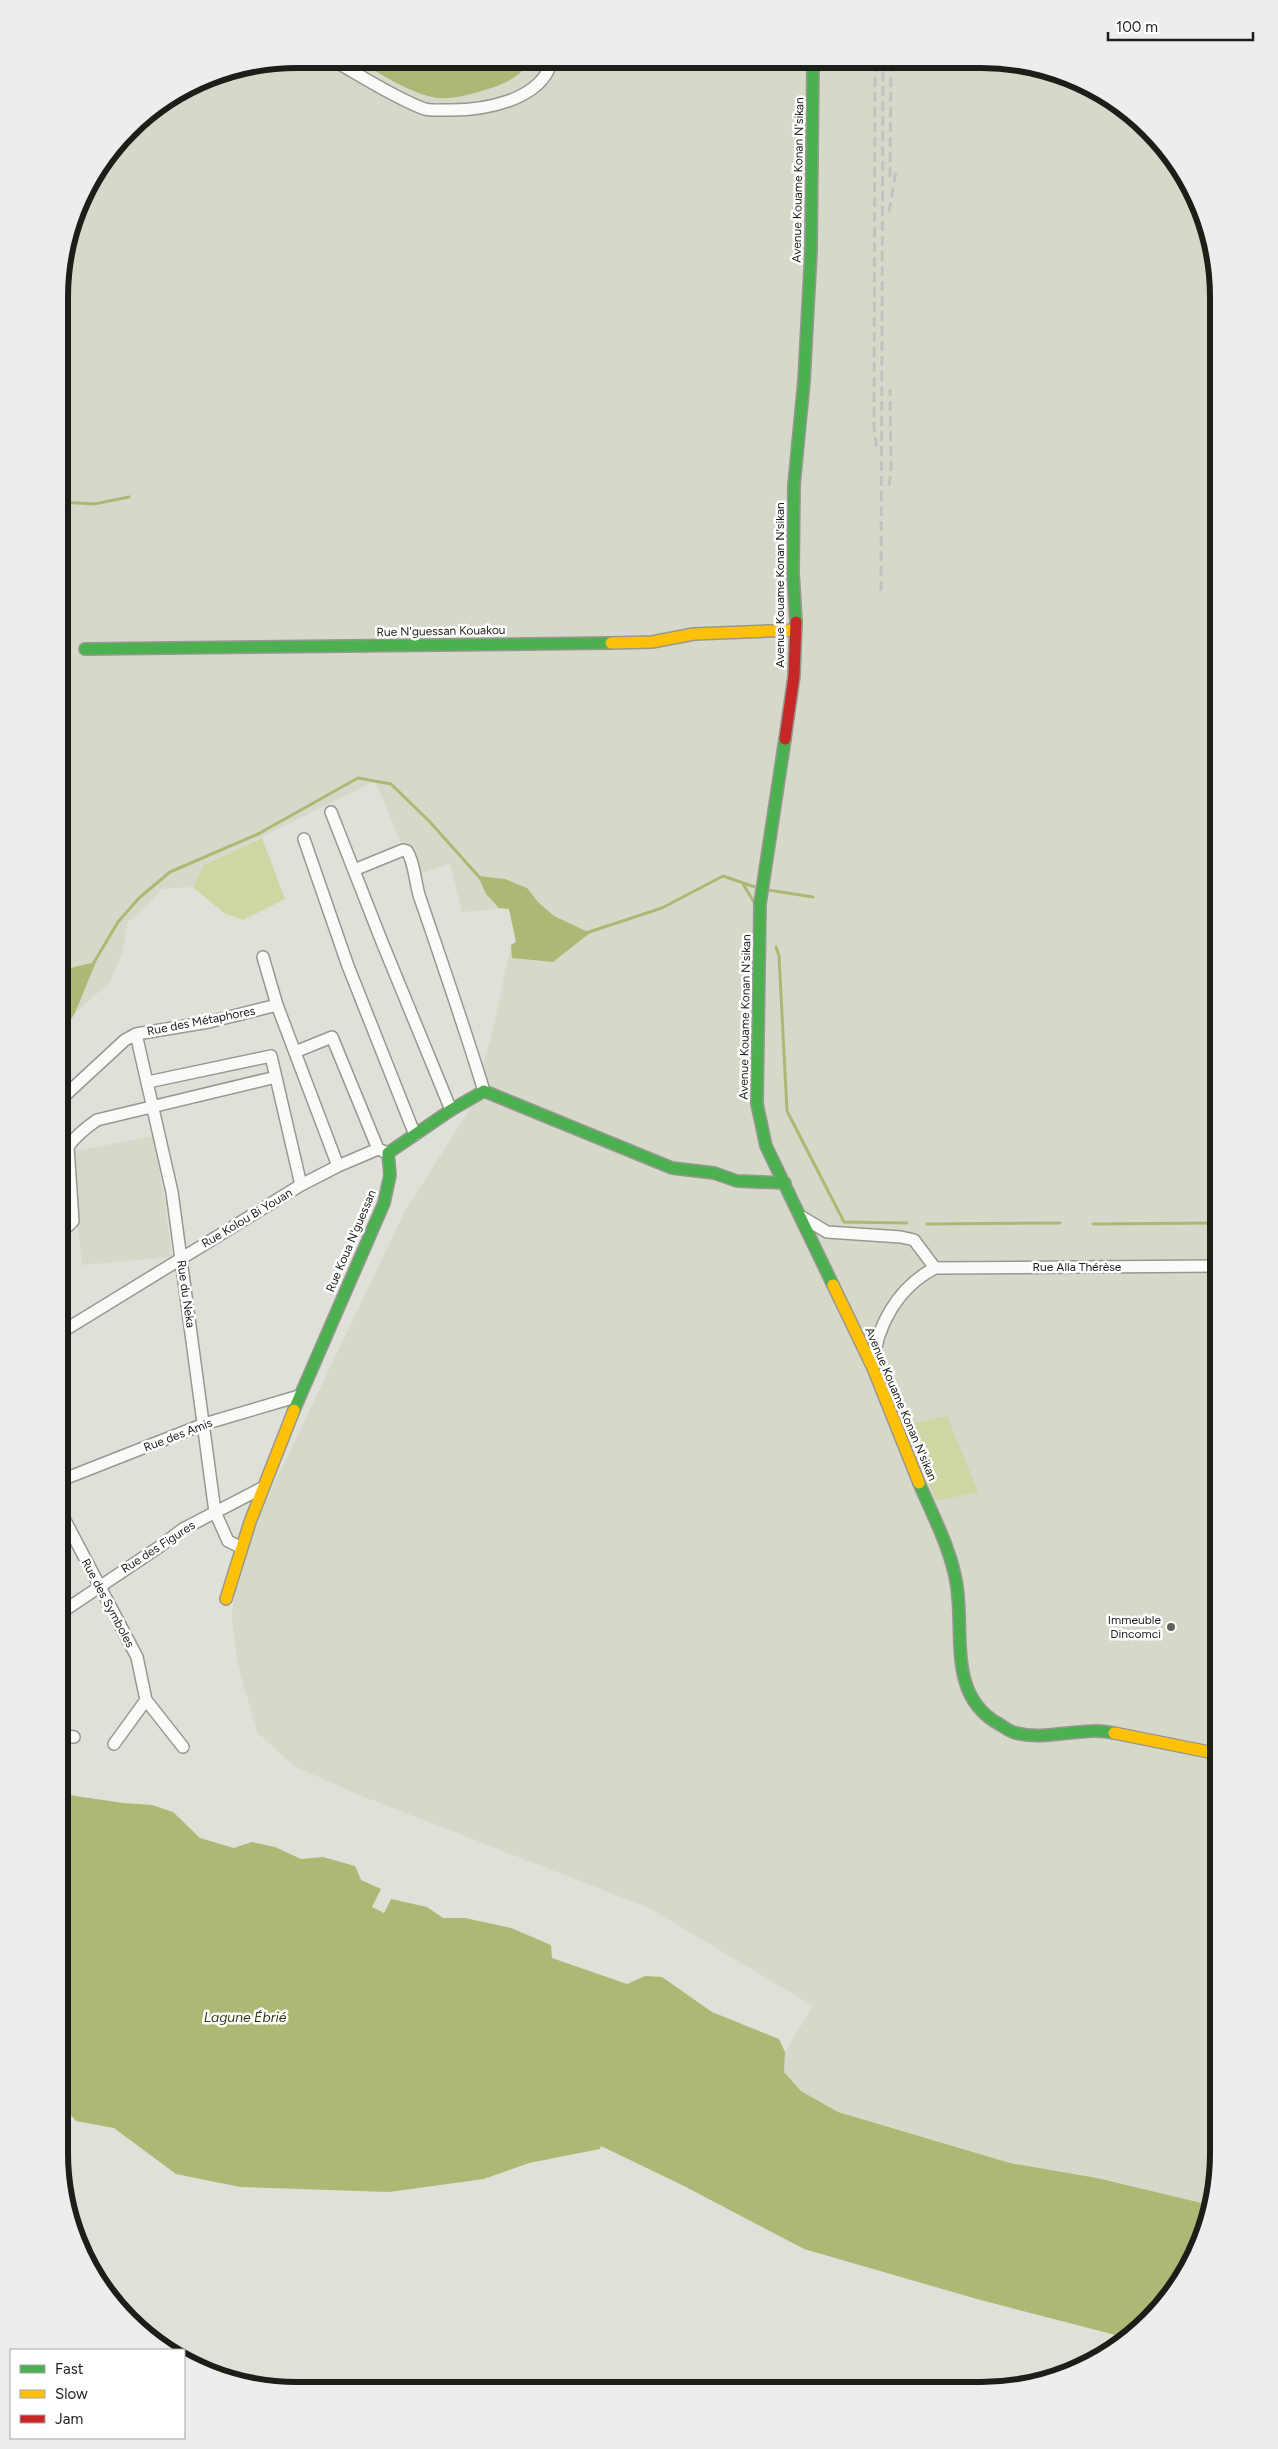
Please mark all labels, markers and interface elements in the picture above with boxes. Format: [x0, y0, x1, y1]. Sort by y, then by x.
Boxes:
scale bar [1108, 10, 1253, 42]
text: 100 m [1116, 18, 1158, 36]
street label: Avenue Kouame Konan N'sikan [790, 97, 806, 263]
street label: Avenue Kouame Konan N'sikan [773, 502, 787, 668]
street label: Rue N'guessan Kouakou [376, 623, 506, 639]
street label: Avenue Kouame Konan N'sikan [737, 934, 753, 1100]
street label: Rue des Métaphores [146, 1004, 257, 1038]
street label: Rue Kolou Bi Youan [199, 1185, 295, 1251]
street label: Rue Koua N'guessan [323, 1188, 379, 1294]
street label: Rue du Neka [174, 1259, 198, 1329]
street label: Rue Alla Thérèse [1033, 1260, 1122, 1274]
street label: Avenue Kouame Konan N'sikan [862, 1325, 940, 1483]
street label: Rue des Amis [142, 1415, 215, 1455]
street label: Rue des Figures [118, 1518, 198, 1576]
street label: Rue des Symboles [79, 1556, 137, 1650]
place label: Immeuble Dincomci [1108, 1613, 1161, 1641]
marker: Immeuble Dincomci [1165, 1621, 1177, 1633]
water label: Lagune Ébrié [204, 2009, 287, 2026]
legend [10, 2349, 185, 2439]
text: Fast [55, 2360, 84, 2378]
text: Slow [55, 2385, 88, 2403]
text: Jam [55, 2410, 83, 2428]

